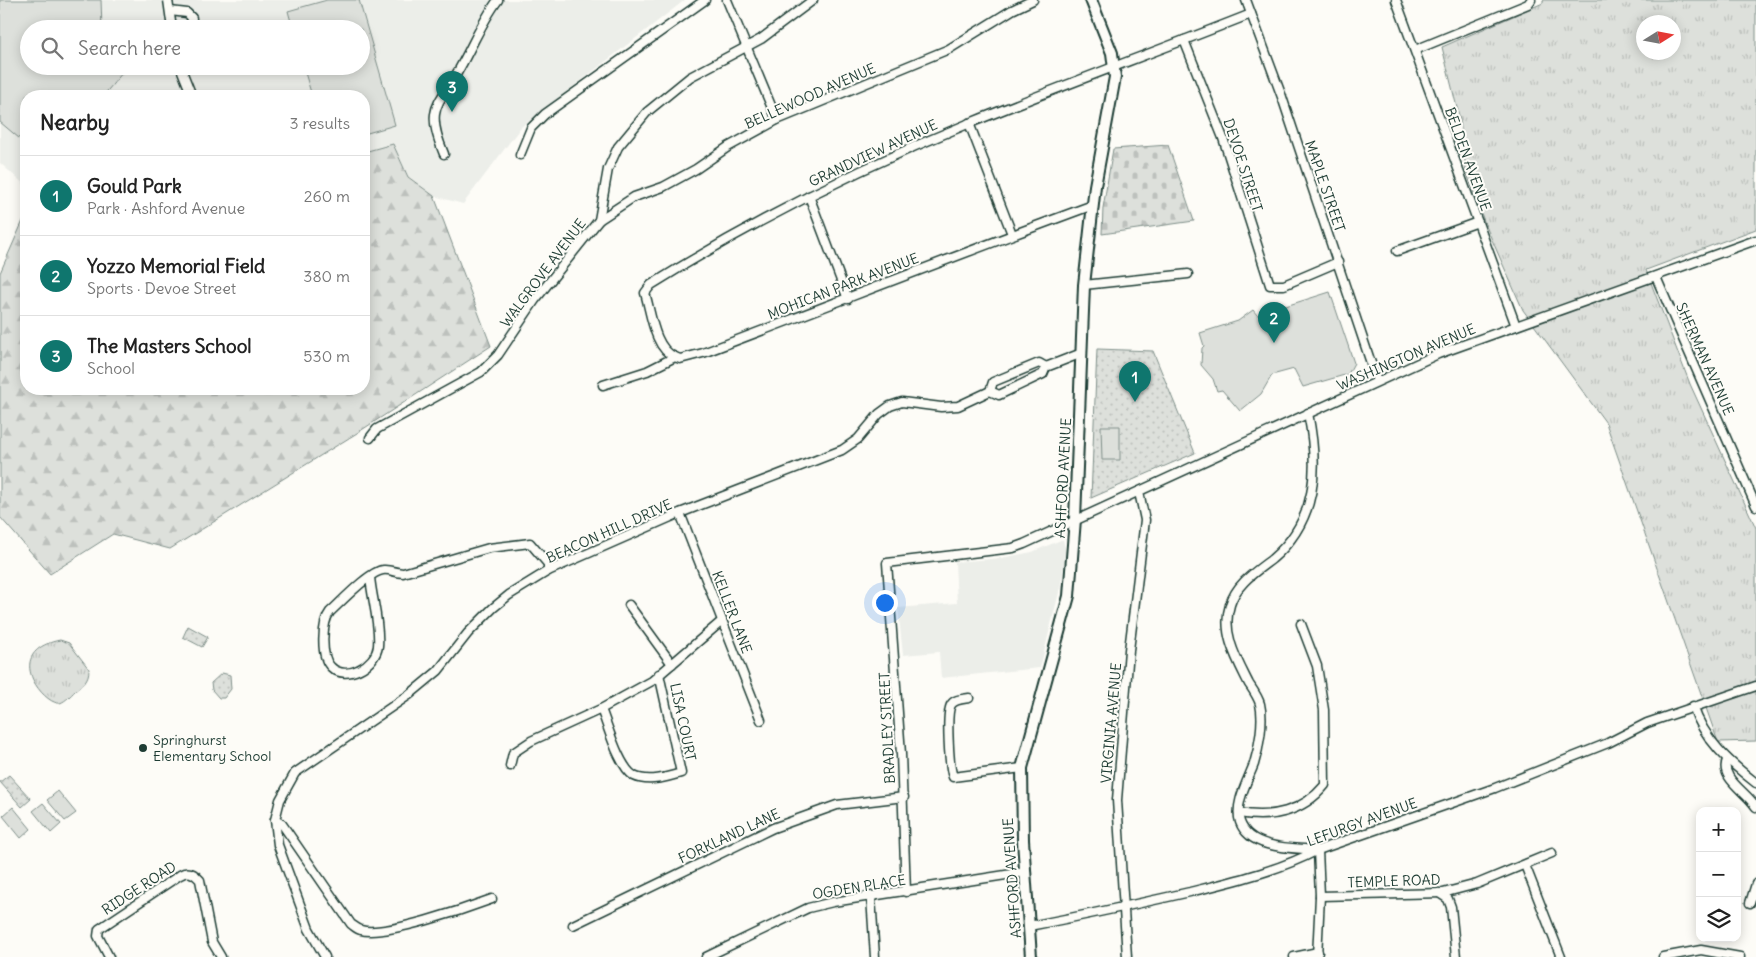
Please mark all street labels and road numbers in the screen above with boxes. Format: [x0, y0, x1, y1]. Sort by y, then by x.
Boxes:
street label: BELLEWOOD AVENUE [742, 59, 878, 133]
street label: BELDEN AVENUE [1441, 105, 1495, 213]
street label: GRANDVIEW AVENUE [806, 115, 940, 191]
street label: DEVOE STREET [1219, 116, 1267, 214]
street label: MAPLE STREET [1301, 138, 1349, 234]
street label: WALGROVE AVENUE [496, 215, 590, 331]
street label: MOHICAN PARK AVENUE [765, 249, 921, 323]
street label: SHERMAN AVENUE [1672, 300, 1738, 418]
street label: WASHINGTON AVENUE [1334, 320, 1478, 394]
street label: ASHFORD AVENUE [1051, 417, 1075, 539]
street label: BEACON HILL DRIVE [543, 495, 675, 567]
street label: KELLER LANE [708, 568, 756, 656]
street label: VIRGINIA AVENUE [1097, 662, 1125, 784]
street label: BRADLEY STREET [875, 672, 899, 784]
street label: LISA COURT [666, 681, 700, 763]
street label: LEFURGY AVENUE [1304, 794, 1420, 850]
street label: FORKLAND LANE [675, 805, 783, 867]
street label: ASHFORD AVENUE [999, 817, 1025, 939]
street label: RIDGE ROAD [98, 857, 180, 919]
street label: TEMPLE ROAD [1347, 870, 1441, 892]
street label: OGDEN PLACE [811, 871, 907, 903]

